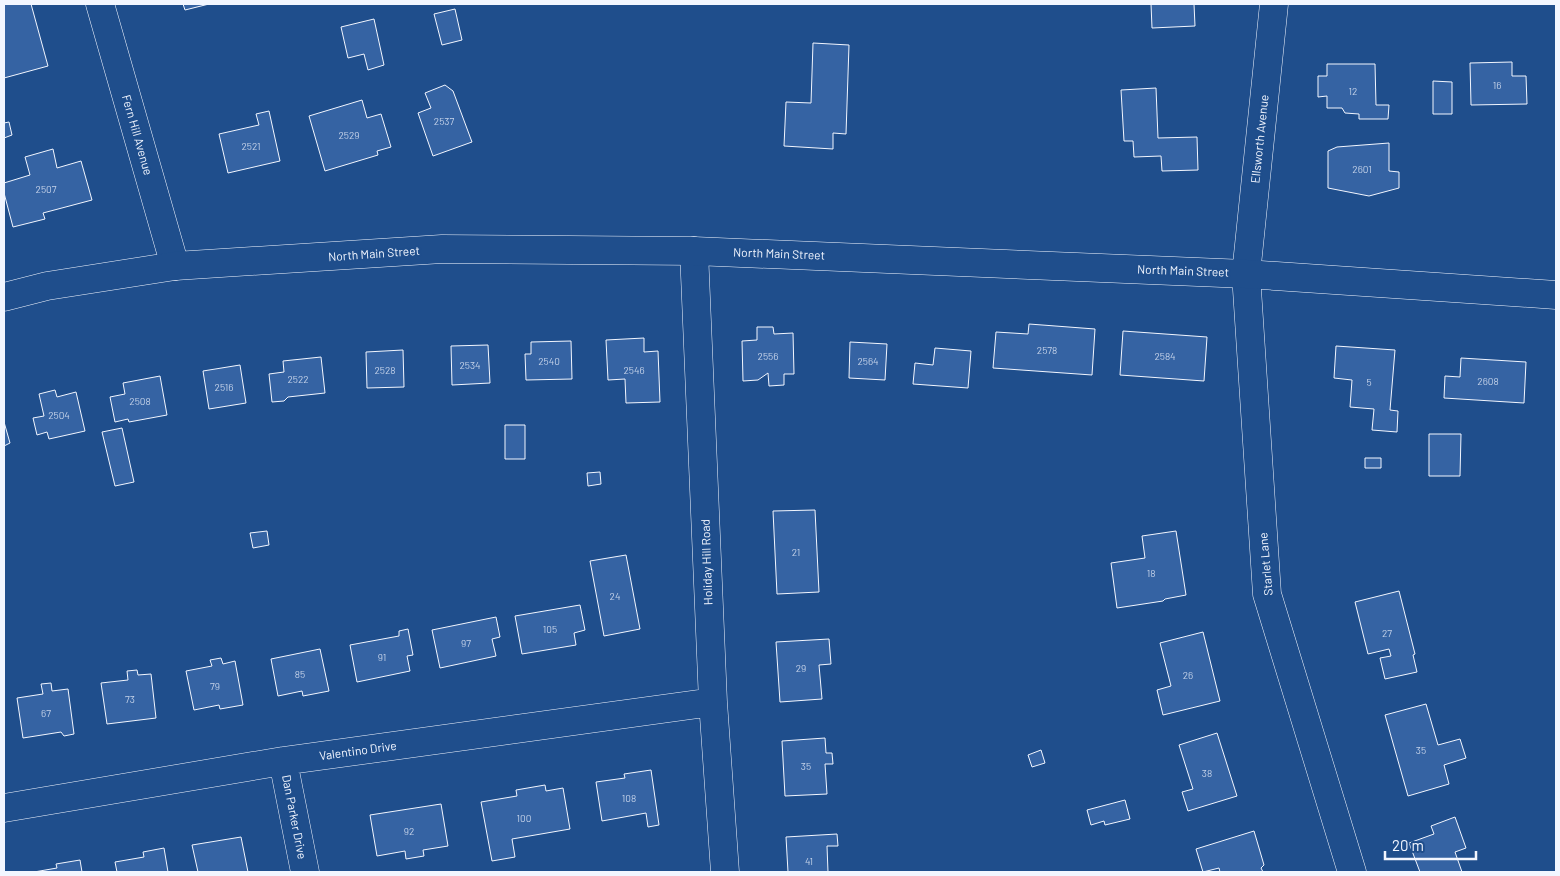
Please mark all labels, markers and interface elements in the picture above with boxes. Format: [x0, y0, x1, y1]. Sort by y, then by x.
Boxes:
house number: 16 [1493, 79, 1501, 91]
house number: 12 [1349, 85, 1357, 97]
street label: Fern Hill Avenue [120, 93, 156, 177]
street label: Ellsworth Avenue [1247, 94, 1271, 184]
house number: 2537 [434, 115, 454, 127]
house number: 2529 [338, 129, 360, 141]
house number: 2521 [241, 140, 261, 152]
house number: 2601 [1352, 163, 1372, 175]
house number: 2507 [36, 183, 57, 195]
street label: North Main Street [328, 243, 420, 263]
street label: North Main Street [733, 244, 825, 262]
street label: North Main Street [1137, 261, 1229, 279]
house number: 2578 [1037, 344, 1057, 356]
house number: 2556 [758, 350, 778, 362]
house number: 2584 [1154, 350, 1176, 362]
house number: 2540 [538, 355, 560, 367]
house number: 2564 [857, 355, 879, 367]
house number: 2534 [459, 359, 481, 371]
house number: 2528 [374, 364, 396, 376]
house number: 2546 [623, 364, 645, 376]
house number: 2522 [287, 373, 309, 385]
house number: 2608 [1477, 375, 1499, 387]
house number: 5 [1366, 376, 1372, 388]
house number: 2516 [215, 381, 233, 393]
house number: 2508 [129, 395, 151, 407]
house number: 2504 [48, 409, 70, 421]
street label: Holiday Hill Road [698, 519, 714, 605]
street label: Starlet Lane [1255, 532, 1275, 596]
house number: 21 [792, 546, 800, 558]
house number: 18 [1147, 567, 1155, 579]
house number: 24 [610, 590, 620, 602]
house number: 105 [543, 623, 557, 635]
house number: 27 [1382, 627, 1392, 639]
house number: 97 [461, 637, 471, 649]
house number: 91 [378, 651, 386, 663]
house number: 29 [796, 662, 806, 674]
house number: 85 [295, 668, 305, 680]
house number: 26 [1183, 669, 1193, 681]
house number: 79 [210, 680, 220, 692]
house number: 73 [125, 693, 135, 705]
house number: 67 [41, 707, 51, 719]
street label: Valentino Drive [318, 738, 397, 762]
house number: 35 [1416, 744, 1426, 756]
house number: 35 [801, 760, 811, 772]
house number: 38 [1202, 767, 1212, 779]
street label: Dan Parker Drive [280, 773, 310, 860]
house number: 108 [622, 792, 636, 804]
house number: 100 [517, 812, 531, 824]
house number: 92 [404, 825, 414, 837]
scale bar [1385, 828, 1476, 860]
text: 20 m [1392, 836, 1424, 854]
house number: 41 [805, 855, 813, 867]

